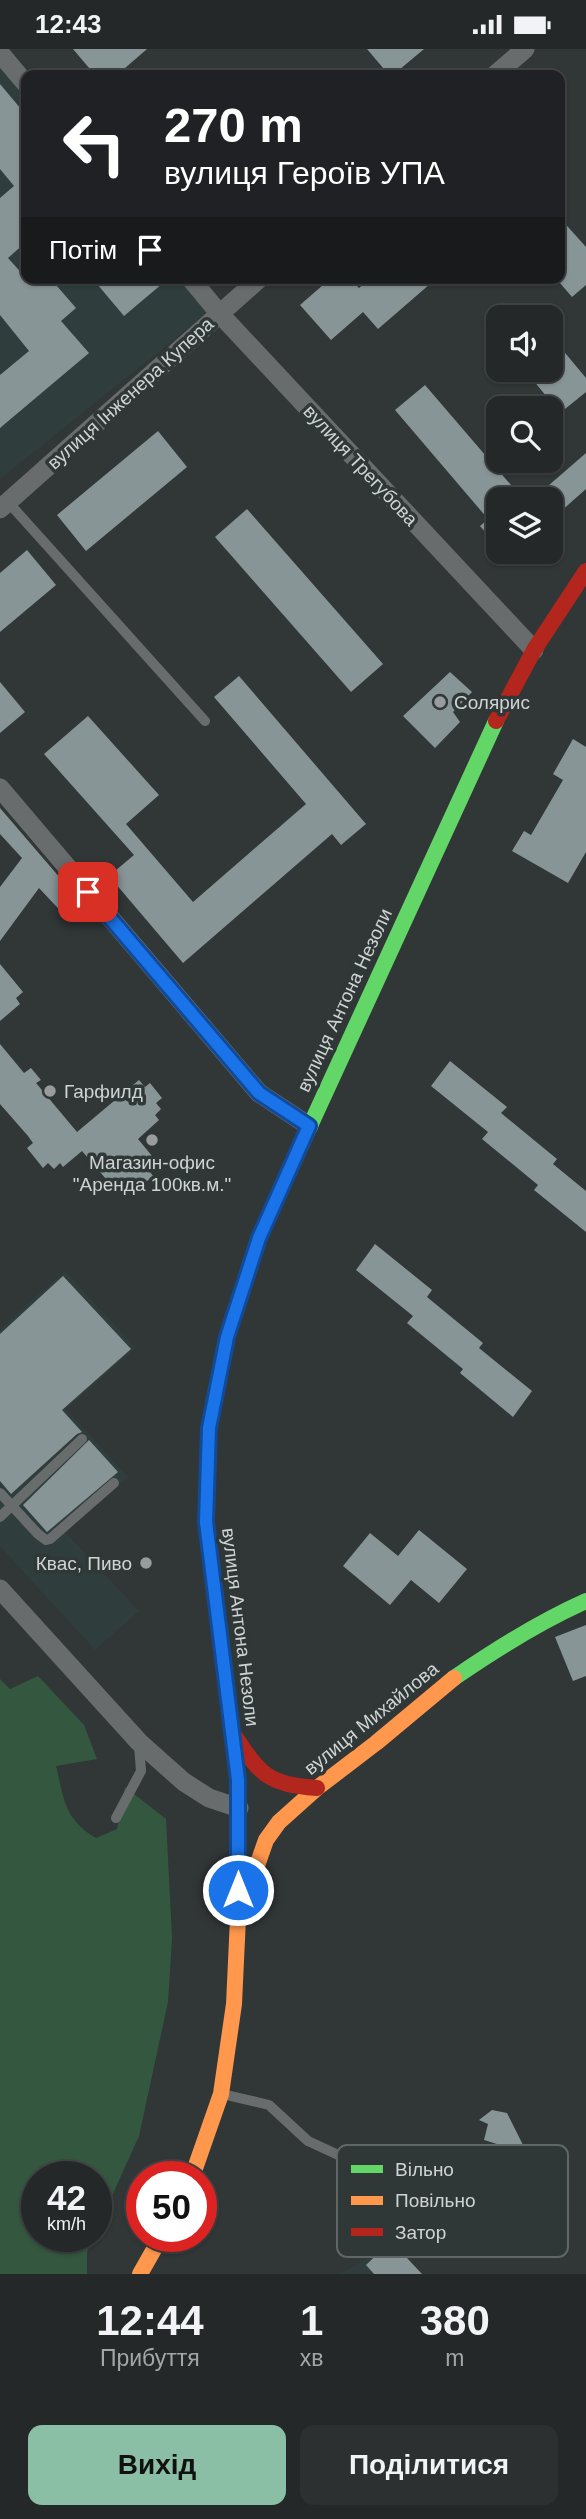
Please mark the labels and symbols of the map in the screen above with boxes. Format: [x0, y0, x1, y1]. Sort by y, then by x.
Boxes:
street label: вулиця Інженера Купера [43, 313, 218, 473]
street label: вулиця Трегубова [299, 401, 422, 530]
place label: Солярис [454, 692, 530, 713]
marker: Солярис [432, 694, 448, 710]
pin [58, 862, 118, 922]
street label: вулиця Антона Незоли [293, 905, 396, 1095]
place label: Гарфилд [64, 1081, 143, 1102]
marker: Гарфилд [42, 1083, 58, 1099]
marker: Магазин-офис "Аренда 100кв.м." [144, 1132, 160, 1148]
place label: Магазин-офис "Аренда 100кв.м." [73, 1152, 231, 1195]
street label: вулиця Антона Незоли [218, 1527, 263, 1727]
place label: Квас, Пиво [36, 1553, 132, 1574]
marker: Квас, Пиво [138, 1555, 154, 1571]
street label: вулиця Михайлова [300, 1658, 443, 1779]
position arrow [201, 1853, 275, 1927]
legend [337, 2145, 568, 2257]
text: Вільно [395, 2159, 454, 2180]
speed limit sign: 50 [126, 2161, 217, 2252]
text: Повільно [395, 2190, 476, 2211]
text: Затор [395, 2222, 446, 2243]

